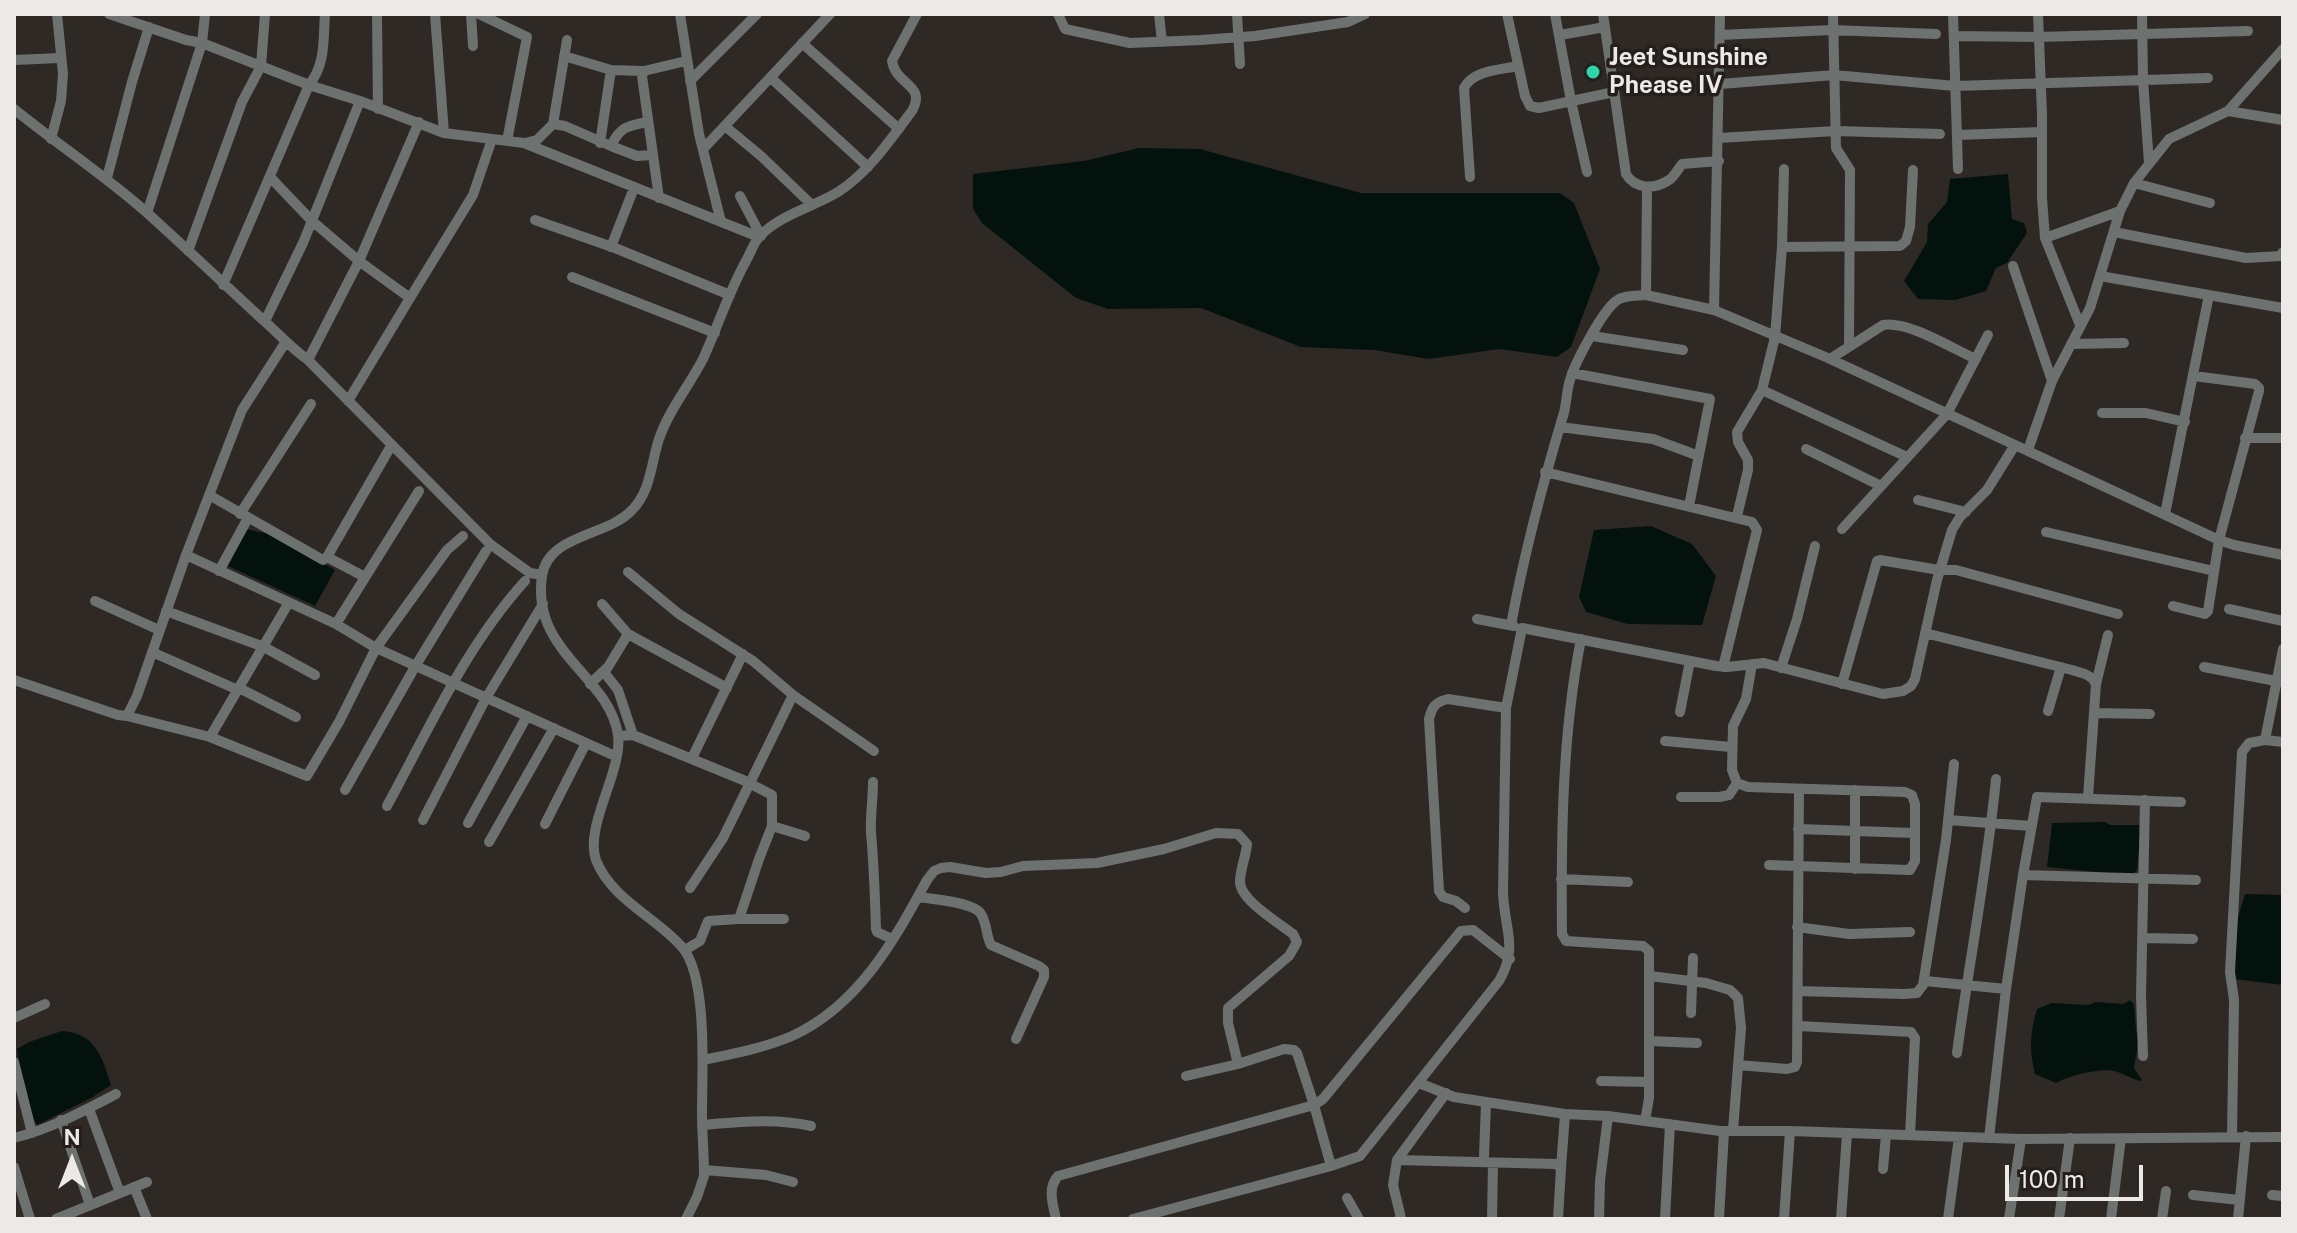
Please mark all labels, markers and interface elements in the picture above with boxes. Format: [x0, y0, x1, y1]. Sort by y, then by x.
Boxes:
place label: Jeet Sunshine Phease IV [1609, 44, 1768, 100]
marker: Jeet Sunshine Phease IV [1584, 63, 1602, 81]
north arrow [32, 1121, 112, 1201]
text: N [63, 1124, 81, 1150]
scale bar [2009, 1149, 2147, 1199]
text: 100 m [2019, 1165, 2085, 1193]

